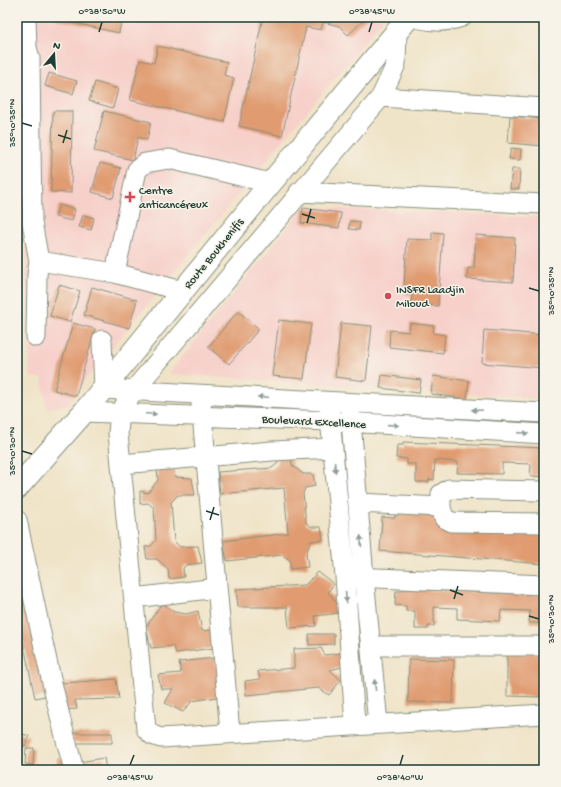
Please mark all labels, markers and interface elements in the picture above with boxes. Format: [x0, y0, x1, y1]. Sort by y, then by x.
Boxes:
text: 0°38'50"W [79, 6, 126, 18]
text: 0°38'45"W [349, 6, 396, 18]
north arrow [34, 34, 74, 74]
text: N [51, 40, 62, 53]
text: 35°10'35"N [7, 98, 19, 148]
place label: Centre anticancéreux [139, 185, 209, 213]
marker: Centre anticancéreux [124, 191, 136, 203]
street label: Route Boukhenifis [182, 216, 248, 292]
text: 35°10'35"N [546, 266, 558, 316]
place label: INSFR Laadjin Miloud [396, 284, 464, 312]
marker: INSFR Laadjin Miloud [383, 291, 393, 301]
one-way arrow [257, 394, 270, 401]
one-way arrow [471, 406, 483, 413]
one-way arrow [145, 411, 158, 417]
street label: Boulevard Excellence [260, 413, 367, 433]
one-way arrow [387, 421, 399, 428]
text: 35°10'30"N [7, 426, 19, 476]
one-way arrow [517, 429, 529, 436]
one-way arrow [331, 461, 338, 474]
one-way arrow [358, 535, 365, 547]
one-way arrow [342, 591, 349, 603]
text: 35°10'30"N [546, 594, 558, 644]
one-way arrow [371, 679, 378, 691]
text: 0°38'45"W [107, 772, 154, 784]
text: 0°38'40"W [377, 772, 424, 784]

